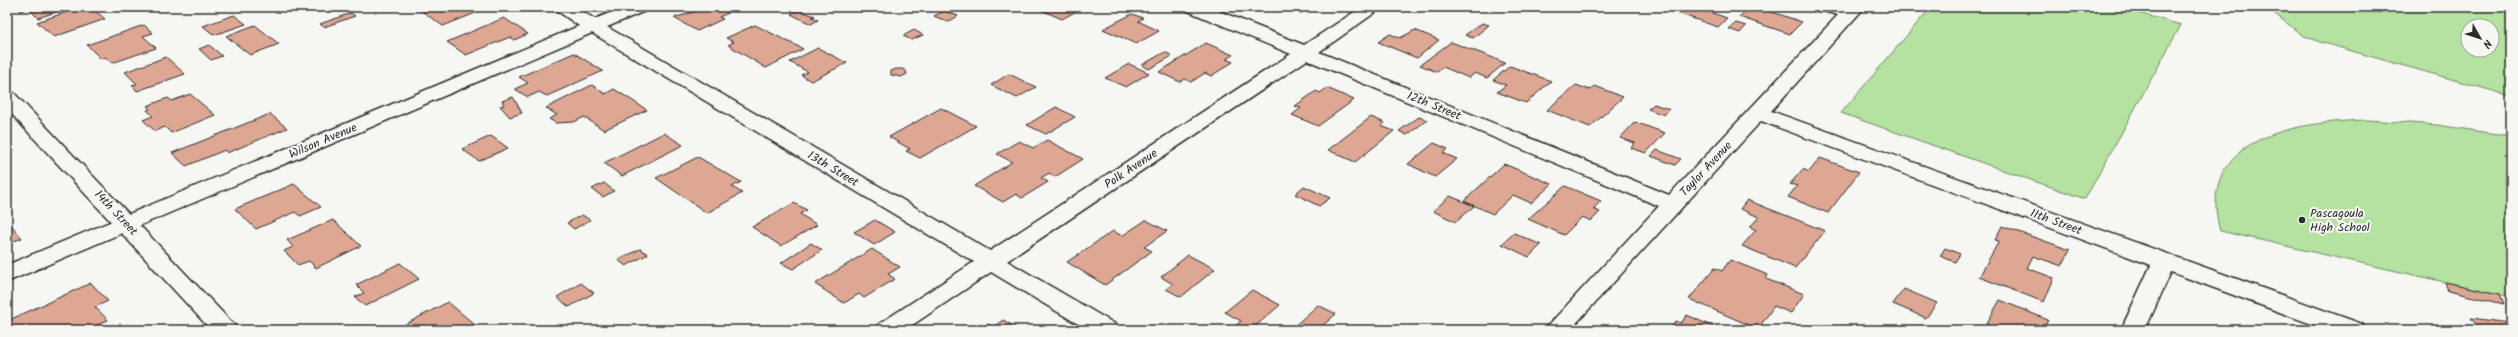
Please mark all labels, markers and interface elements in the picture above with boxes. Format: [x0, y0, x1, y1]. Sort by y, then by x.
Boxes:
north arrow [2460, 18, 2500, 58]
text: N [2478, 35, 2496, 52]
street label: 12th Street [1404, 87, 1464, 126]
street label: Wilson Avenue [286, 118, 361, 164]
street label: Taylor Avenue [1675, 136, 1737, 201]
street label: Polk Avenue [1101, 144, 1162, 194]
street label: 13th Street [804, 146, 863, 192]
street label: 14th Street [90, 186, 143, 240]
street label: 11th Street [2027, 204, 2085, 240]
place label: Pascagoula High School [2310, 204, 2370, 237]
marker: Pascagoula High School [2297, 215, 2307, 225]

